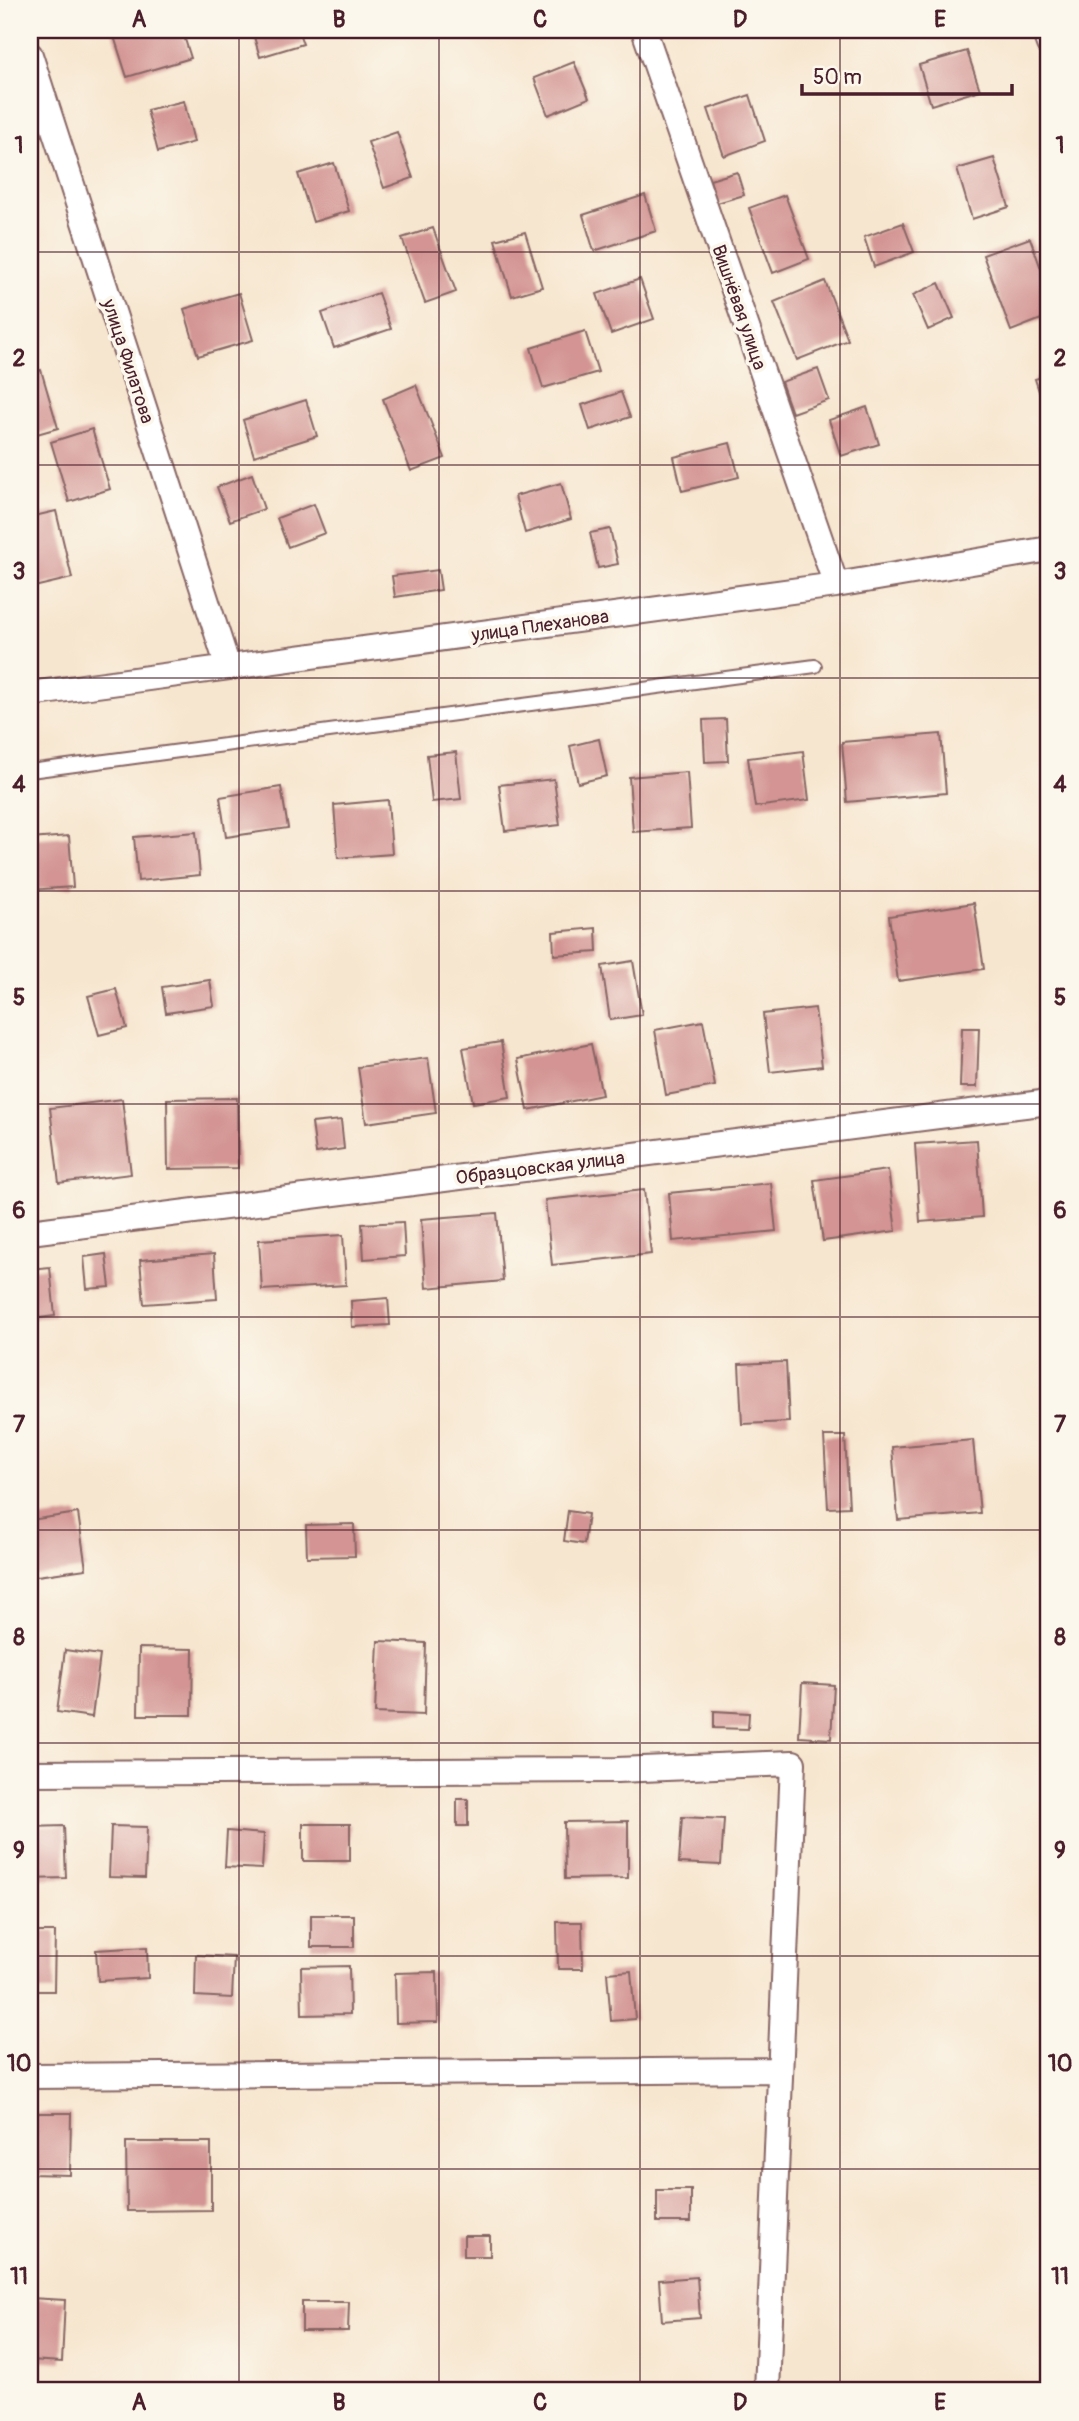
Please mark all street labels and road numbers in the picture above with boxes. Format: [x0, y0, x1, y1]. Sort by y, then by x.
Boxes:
street label: Вишнёвая улица [706, 242, 772, 373]
street label: улица Филатова [96, 295, 159, 427]
street label: улица Плеханова [469, 604, 610, 648]
street label: Образцовская улица [454, 1146, 626, 1190]

